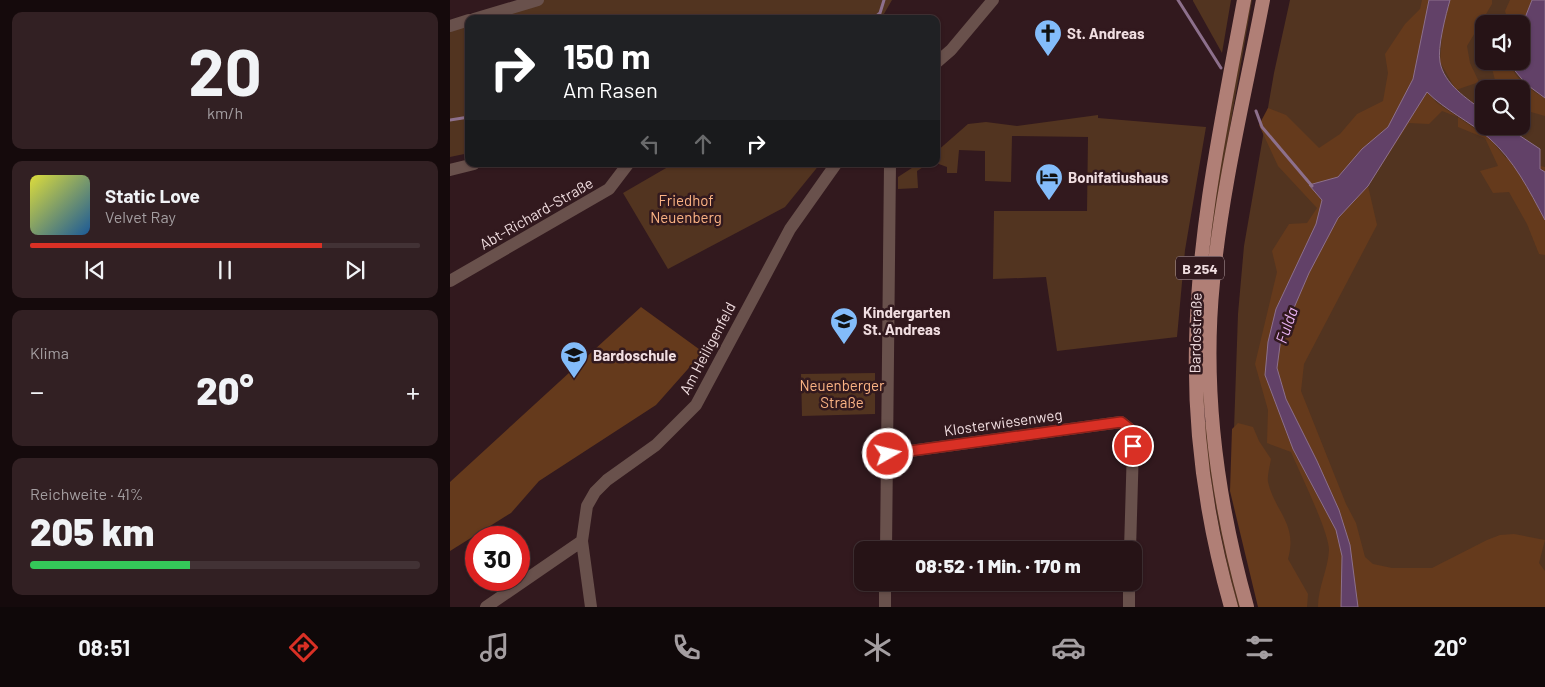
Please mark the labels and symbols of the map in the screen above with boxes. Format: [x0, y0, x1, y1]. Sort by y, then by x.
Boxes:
church icon: St. Andreas [1033, 18, 1063, 57]
place label: St. Andreas [1067, 24, 1145, 42]
hotel icon: Bonifatiushaus [1034, 162, 1064, 201]
place label: Bonifatiushaus [1068, 168, 1169, 186]
street label: Abt-Richard-Straße [476, 173, 596, 253]
park label: Friedhof Neuenberg [650, 191, 722, 226]
road number: B 254 [1176, 256, 1224, 280]
street label: Bardostraße [1185, 292, 1205, 374]
street label: Am Heiligenfeld [675, 299, 739, 397]
place label: Kindergarten St. Andreas [863, 303, 951, 338]
water label: Fulda [1271, 304, 1301, 346]
school or university icon: Kindergarten St. Andreas [829, 306, 859, 345]
school or university icon: Bardoschule [559, 340, 589, 379]
place label: Bardoschule [593, 346, 676, 364]
park label: Neuenberger Straße [799, 376, 885, 411]
street label: Klosterwiesenweg [943, 405, 1063, 439]
pin [1112, 425, 1154, 467]
position arrow [861, 427, 913, 479]
speed limit sign: 30 [465, 526, 530, 591]

